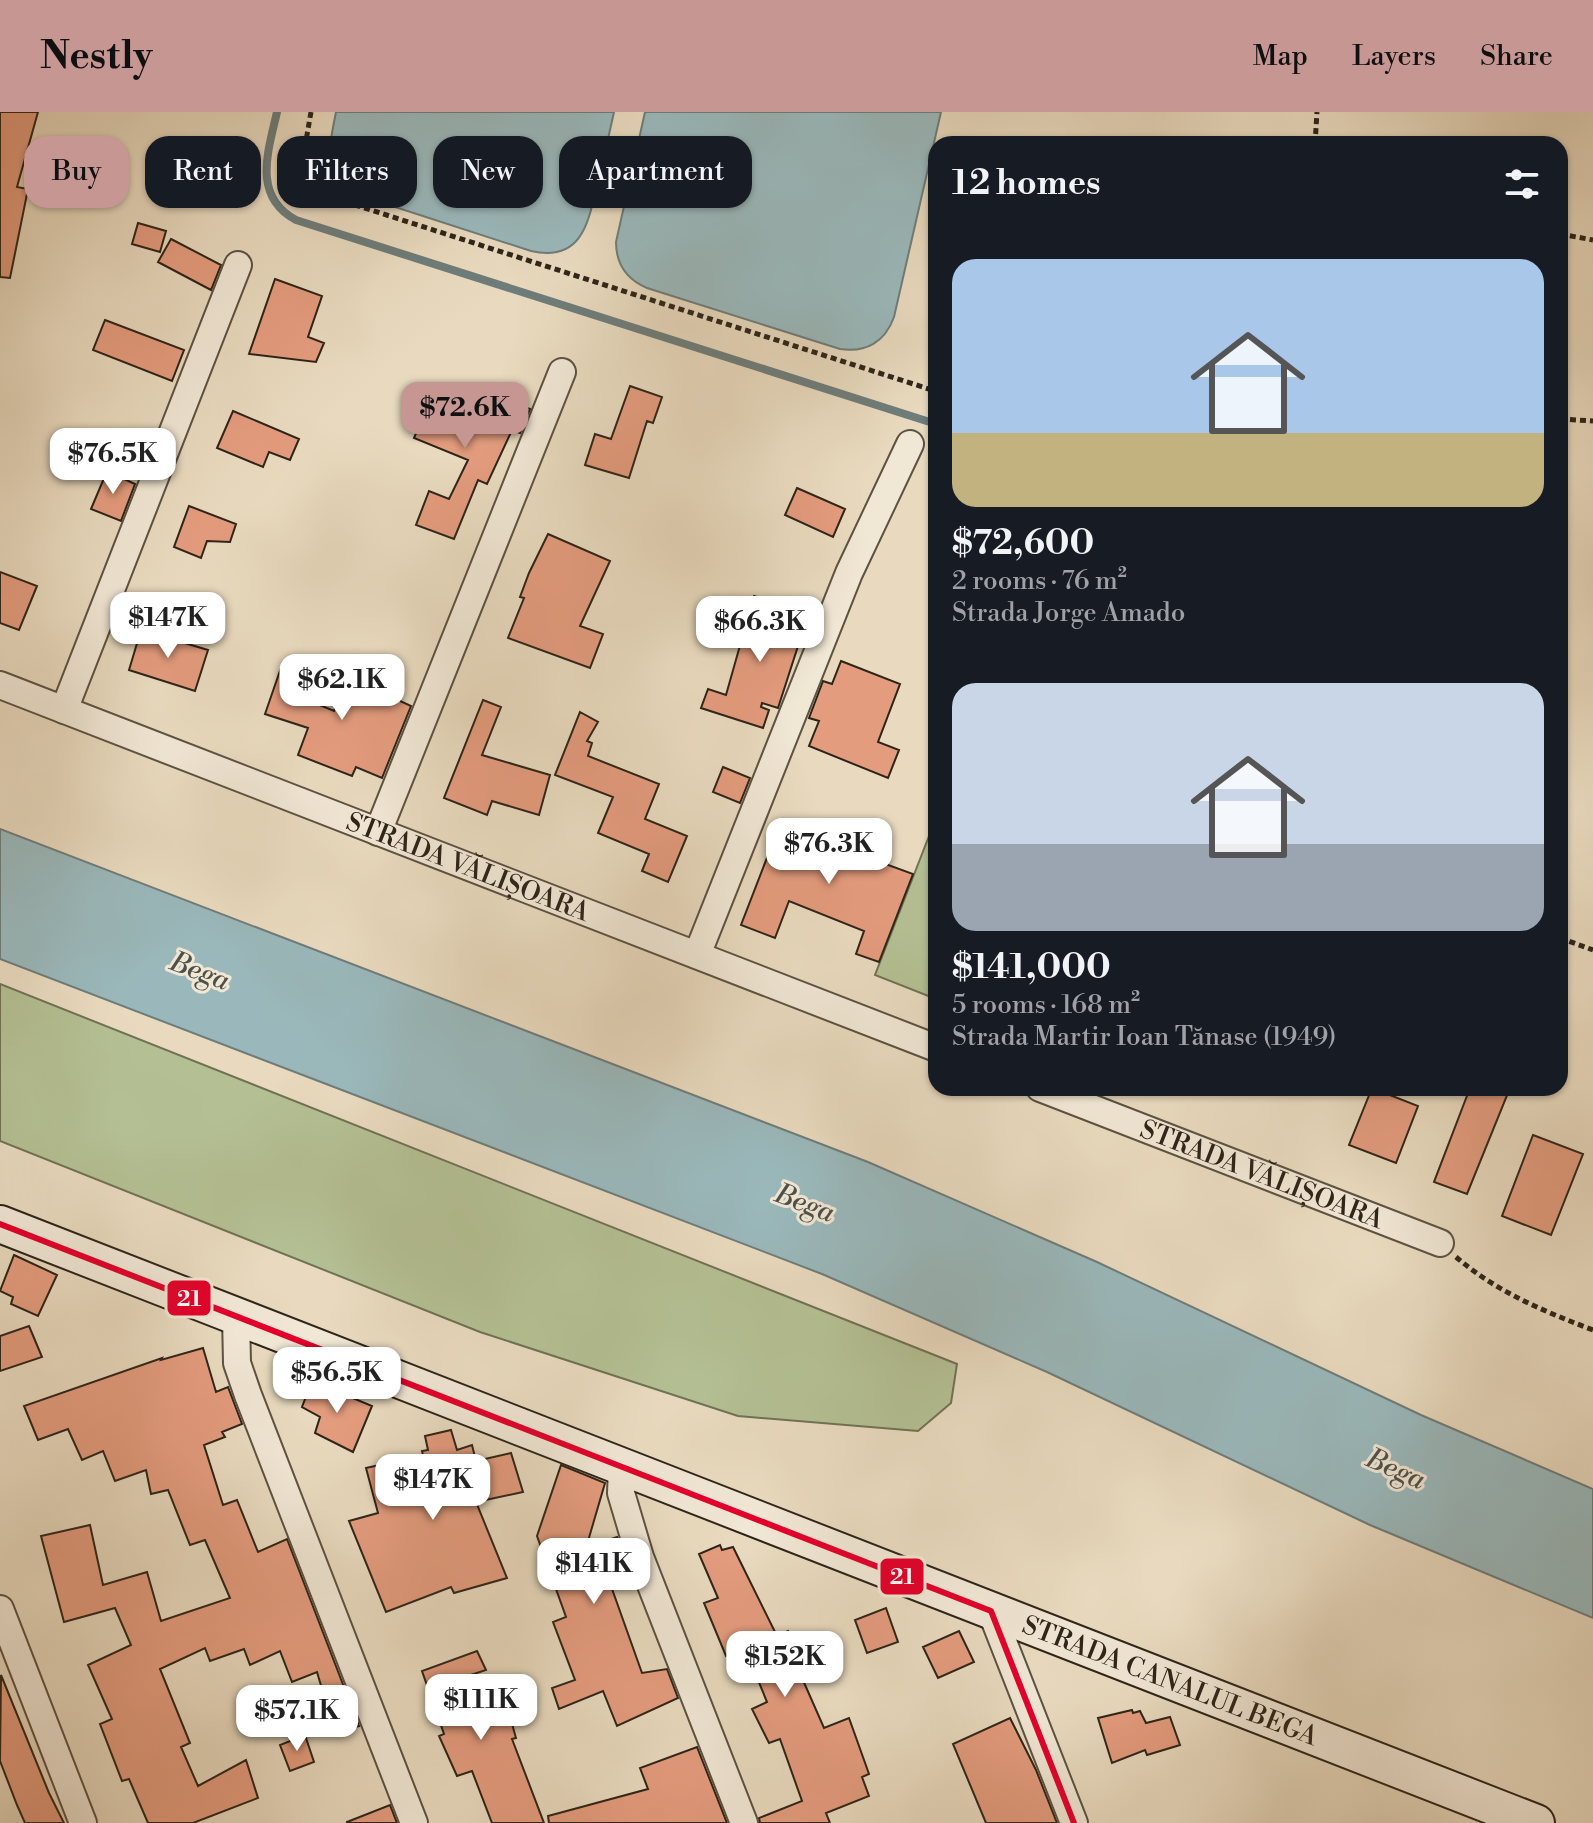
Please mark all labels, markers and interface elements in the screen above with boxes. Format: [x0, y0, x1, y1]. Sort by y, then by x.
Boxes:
text: Nestly [40, 33, 153, 80]
text: Map [1253, 39, 1308, 74]
text: Layers [1352, 39, 1436, 74]
text: Share [1480, 39, 1553, 74]
chip: Buy [24, 136, 129, 208]
chip: Rent [145, 136, 261, 208]
chip: Filters [277, 136, 417, 208]
chip: New [433, 136, 543, 208]
chip: Apartment [559, 136, 752, 208]
icon: filters [1500, 162, 1544, 206]
text: 12 homes [952, 163, 1101, 205]
icon: home [1176, 311, 1320, 455]
pin: $72.6K [400, 382, 530, 450]
text: $72.6K [419, 392, 511, 424]
pin: $76.5K [48, 428, 178, 496]
text: $76.5K [68, 438, 158, 470]
text: $72,600 [952, 523, 1094, 565]
text: 2 rooms · 76 m² [952, 565, 1127, 597]
pin: $147K [112, 592, 224, 660]
pin: $66.3K [695, 596, 825, 664]
text: Strada Jorge Amado [952, 597, 1185, 629]
text: $147K [128, 602, 208, 634]
text: $66.3K [714, 606, 806, 638]
pin: $62.1K [277, 654, 407, 722]
text: $62.1K [298, 664, 386, 696]
icon: home [1176, 735, 1320, 879]
street label: STRADA VĂLIȘOARA [342, 806, 595, 929]
pin: $76.3K [764, 818, 894, 886]
text: $76.3K [784, 828, 874, 860]
water label: Bega [164, 944, 235, 999]
text: $141,000 [952, 947, 1111, 989]
text: 5 rooms · 168 m² [952, 989, 1140, 1021]
text: Strada Martir Ioan Tănase (1949) [952, 1021, 1336, 1053]
street label: STRADA VĂLIȘOARA [1135, 1113, 1389, 1237]
water label: Bega [769, 1176, 840, 1231]
line badge: 21 [166, 1279, 212, 1317]
text: 21 [177, 1286, 202, 1313]
pin: $56.5K [272, 1347, 402, 1415]
text: $56.5K [291, 1357, 383, 1389]
water label: Bega [1359, 1441, 1431, 1498]
pin: $147K [377, 1454, 489, 1522]
text: $147K [393, 1464, 473, 1496]
pin: $141K [538, 1538, 650, 1606]
text: $141K [555, 1548, 633, 1580]
line badge: 21 [879, 1557, 925, 1596]
text: 21 [890, 1564, 915, 1591]
street label: STRADA CANALUL BEGA [1018, 1609, 1323, 1754]
pin: $152K [729, 1631, 841, 1699]
text: $152K [744, 1641, 826, 1673]
pin: $111K [425, 1674, 537, 1742]
text: $111K [443, 1684, 519, 1716]
pin: $57.1K [232, 1685, 362, 1753]
text: $57.1K [254, 1695, 340, 1727]

